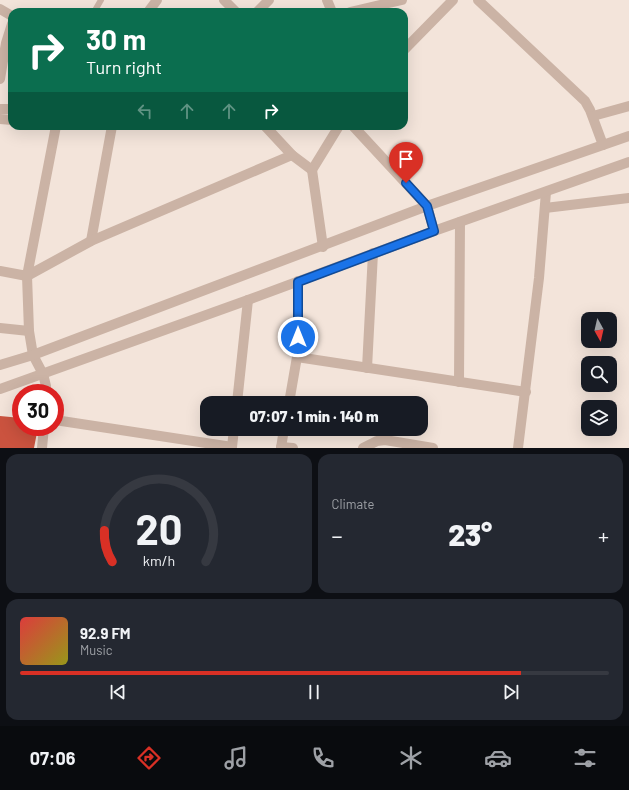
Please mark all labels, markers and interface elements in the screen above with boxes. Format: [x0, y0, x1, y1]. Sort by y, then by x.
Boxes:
text: 30 m [86, 22, 146, 56]
icon: right [20, 24, 72, 76]
text: Turn right [86, 56, 162, 78]
icon: left [134, 100, 156, 122]
icon: ahead [176, 100, 198, 122]
icon: ahead [218, 100, 240, 122]
icon: right [260, 100, 282, 122]
pin [389, 142, 423, 183]
icon: arrive [395, 148, 417, 170]
north arrow [581, 312, 617, 348]
map controls [581, 312, 617, 436]
position arrow [277, 316, 319, 358]
button: search [581, 356, 617, 392]
speed limit sign: 30 [12, 384, 64, 436]
button: layers [581, 400, 617, 436]
text: 07:07 · 1 min · 140 m [249, 407, 379, 425]
text: Climate [332, 496, 375, 512]
text: 20 [135, 502, 182, 552]
text: 23° [448, 516, 492, 552]
text: − [332, 522, 343, 548]
text: + [598, 522, 609, 548]
text: km/h [143, 551, 175, 568]
text: 92.9 FM [80, 624, 131, 642]
text: Music [80, 642, 113, 658]
icon: previous [107, 681, 129, 703]
icon: pause [303, 681, 325, 703]
icon: next [500, 681, 522, 703]
icon: directions [135, 744, 163, 772]
icon: music [222, 744, 250, 772]
icon: phone [309, 744, 337, 772]
icon: climate [397, 744, 425, 772]
icon: car [484, 744, 512, 772]
icon: filters [571, 744, 599, 772]
text: 07:06 [30, 747, 75, 769]

